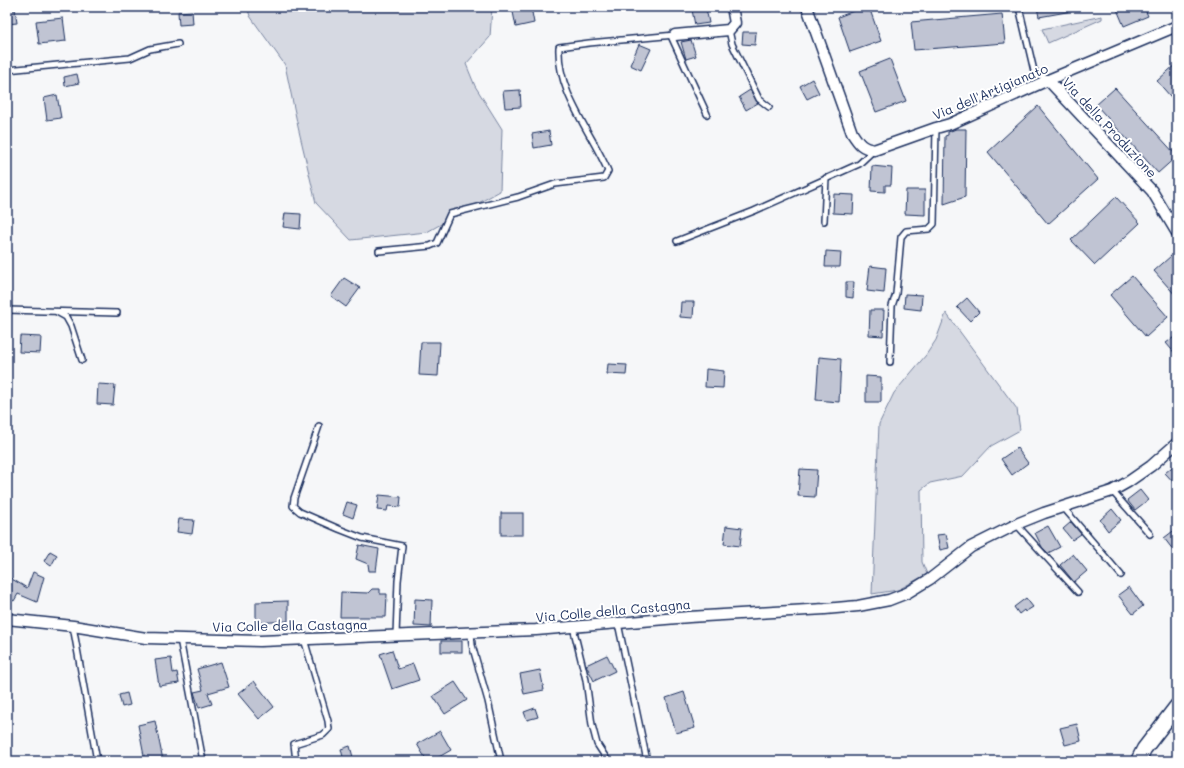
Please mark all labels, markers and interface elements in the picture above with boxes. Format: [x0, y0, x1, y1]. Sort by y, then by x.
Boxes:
street label: Via dell'Artigianato [930, 59, 1051, 123]
street label: Via della Produzione [1059, 73, 1161, 181]
street label: Via Colle della Castagna [535, 595, 691, 625]
street label: Via Colle della Castagna [212, 615, 368, 635]

